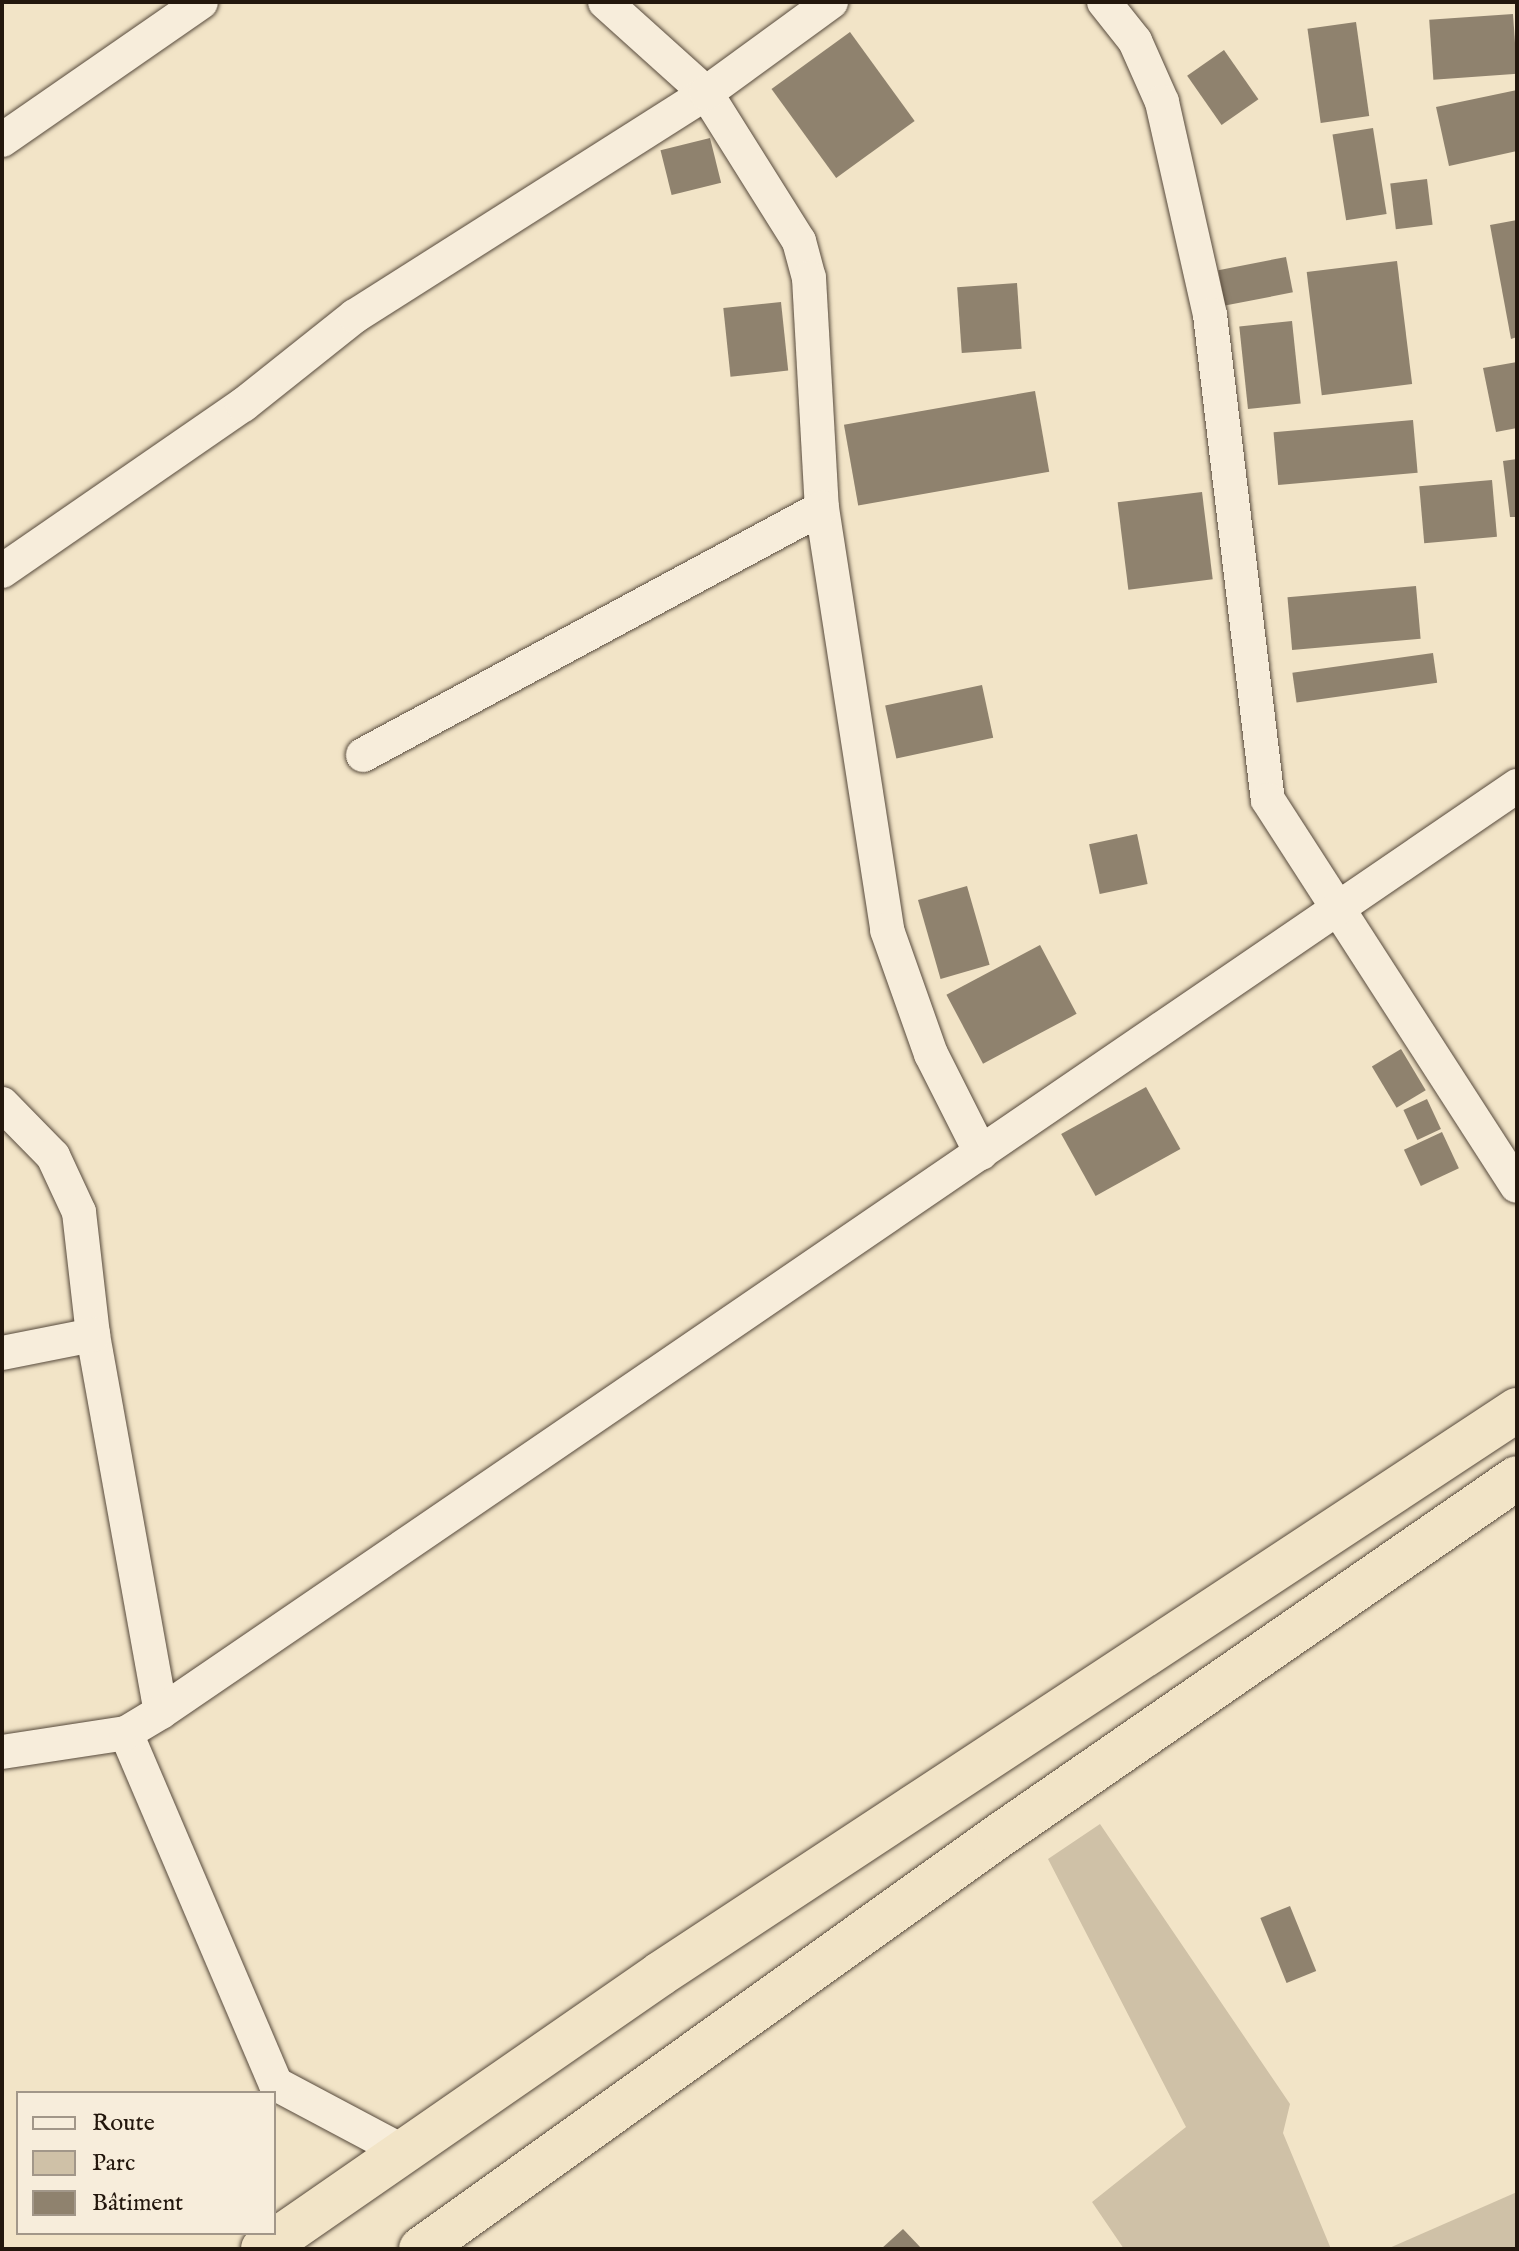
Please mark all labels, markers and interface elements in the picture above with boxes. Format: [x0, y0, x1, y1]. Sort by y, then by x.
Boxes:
legend [16, 2091, 276, 2235]
text: Route [92, 2108, 155, 2139]
text: Parc [92, 2148, 135, 2179]
text: Bâtiment [92, 2188, 183, 2219]

